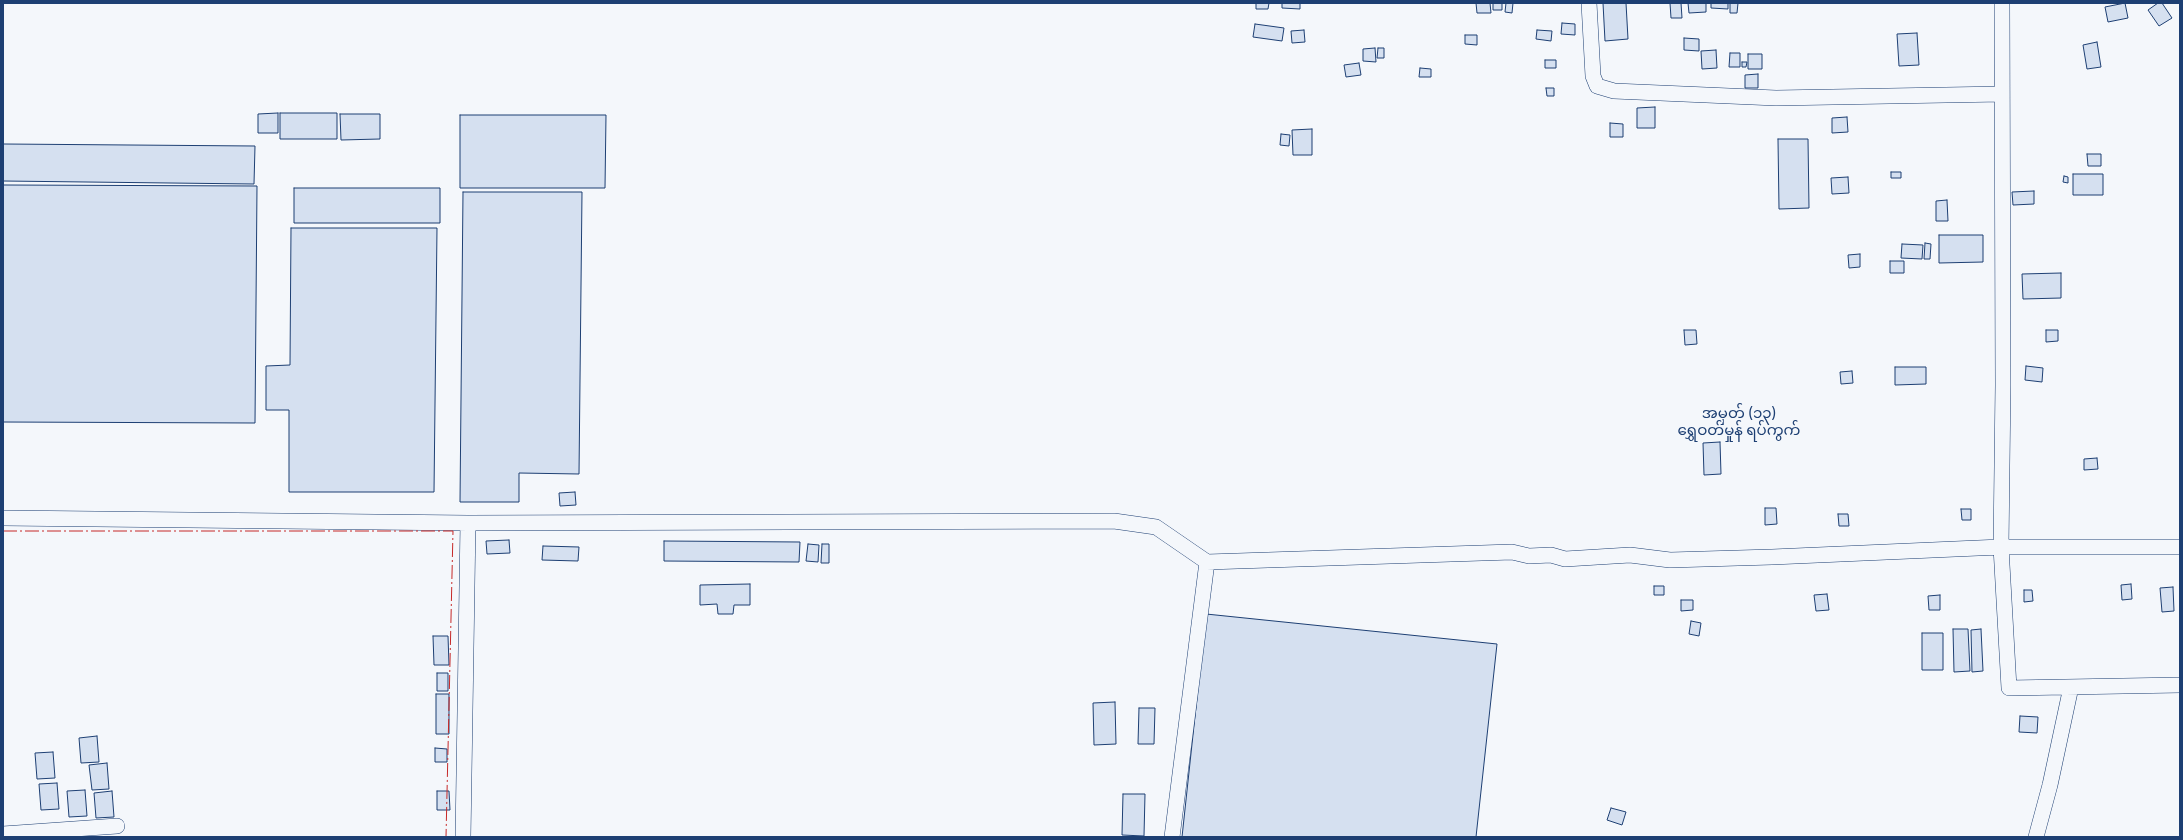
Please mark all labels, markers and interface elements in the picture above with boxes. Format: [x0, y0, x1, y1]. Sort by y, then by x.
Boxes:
district label: အမှတ် (၁၃) ရွှေဝတ်မှုန် ရပ်ကွက် [1678, 405, 1800, 440]

